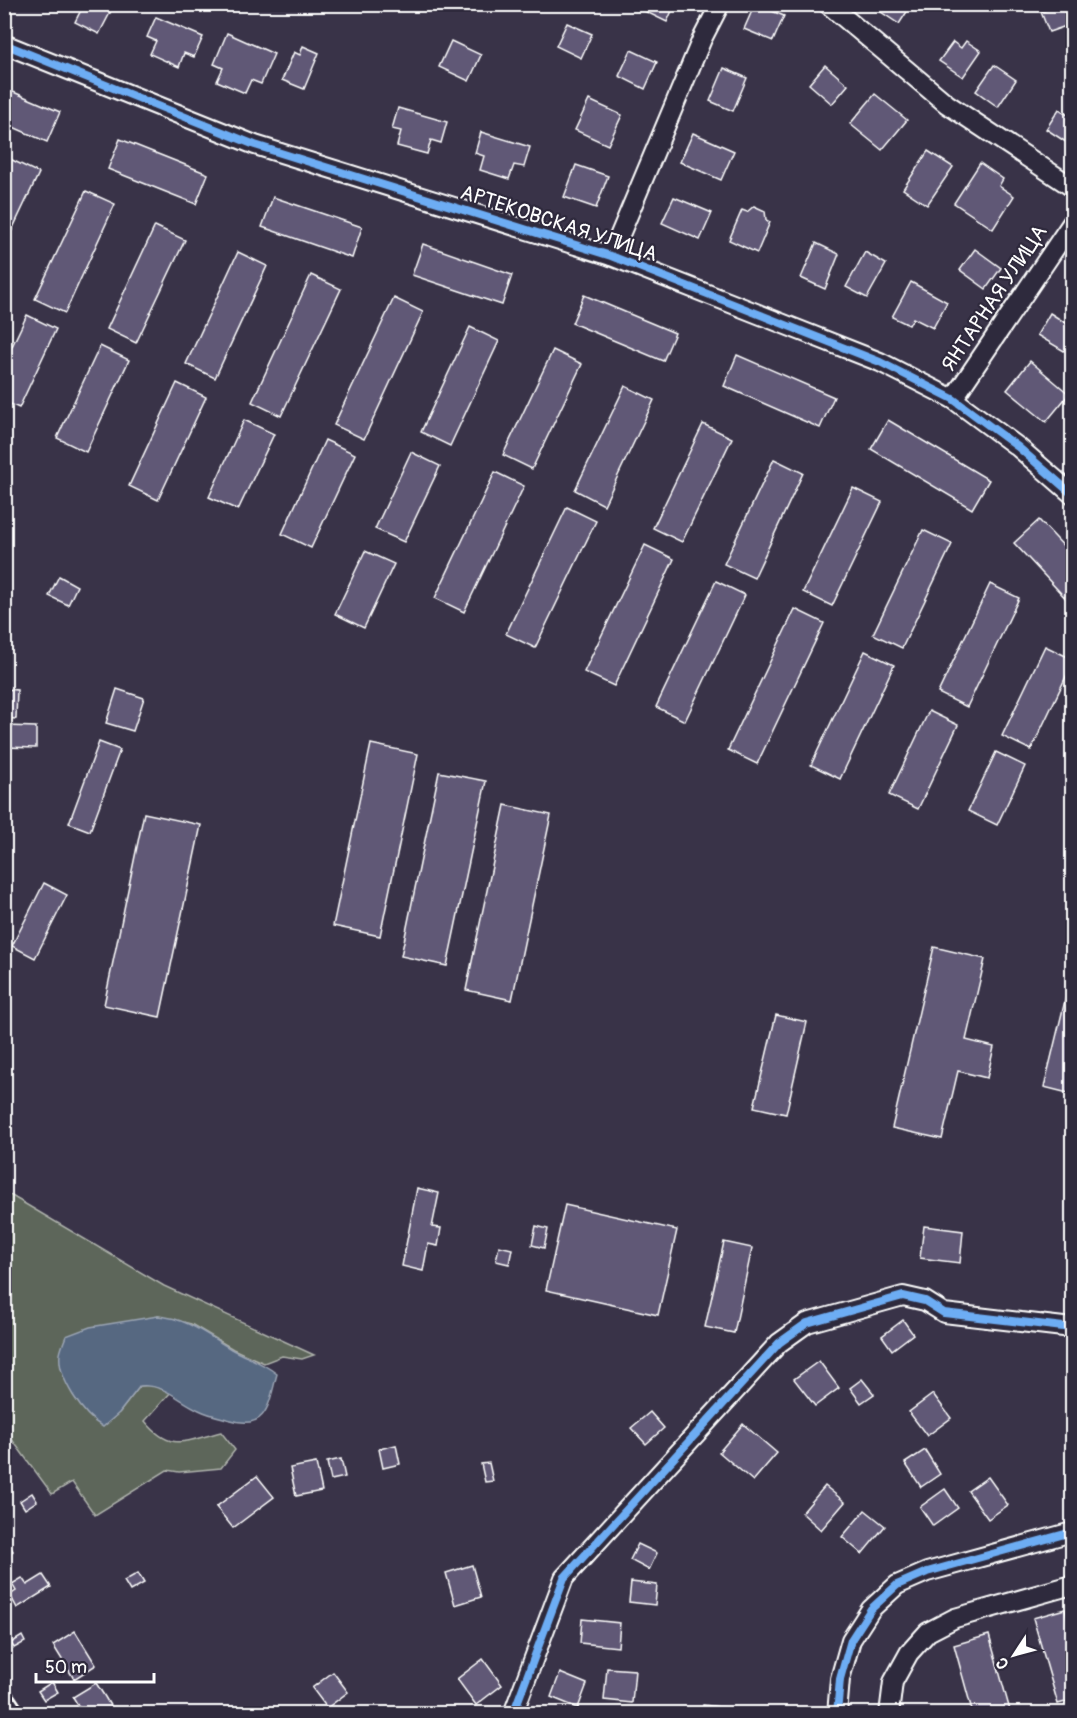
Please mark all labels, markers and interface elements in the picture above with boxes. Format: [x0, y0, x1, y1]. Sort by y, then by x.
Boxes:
street label: АРТЕКОВСКАЯ УЛИЦА [457, 179, 661, 268]
street label: ЯНТАРНАЯ УЛИЦА [935, 220, 1053, 377]
north arrow [984, 1625, 1044, 1685]
scale bar [36, 1646, 154, 1684]
text: С [992, 1653, 1014, 1673]
text: 50 m [45, 1656, 87, 1679]

